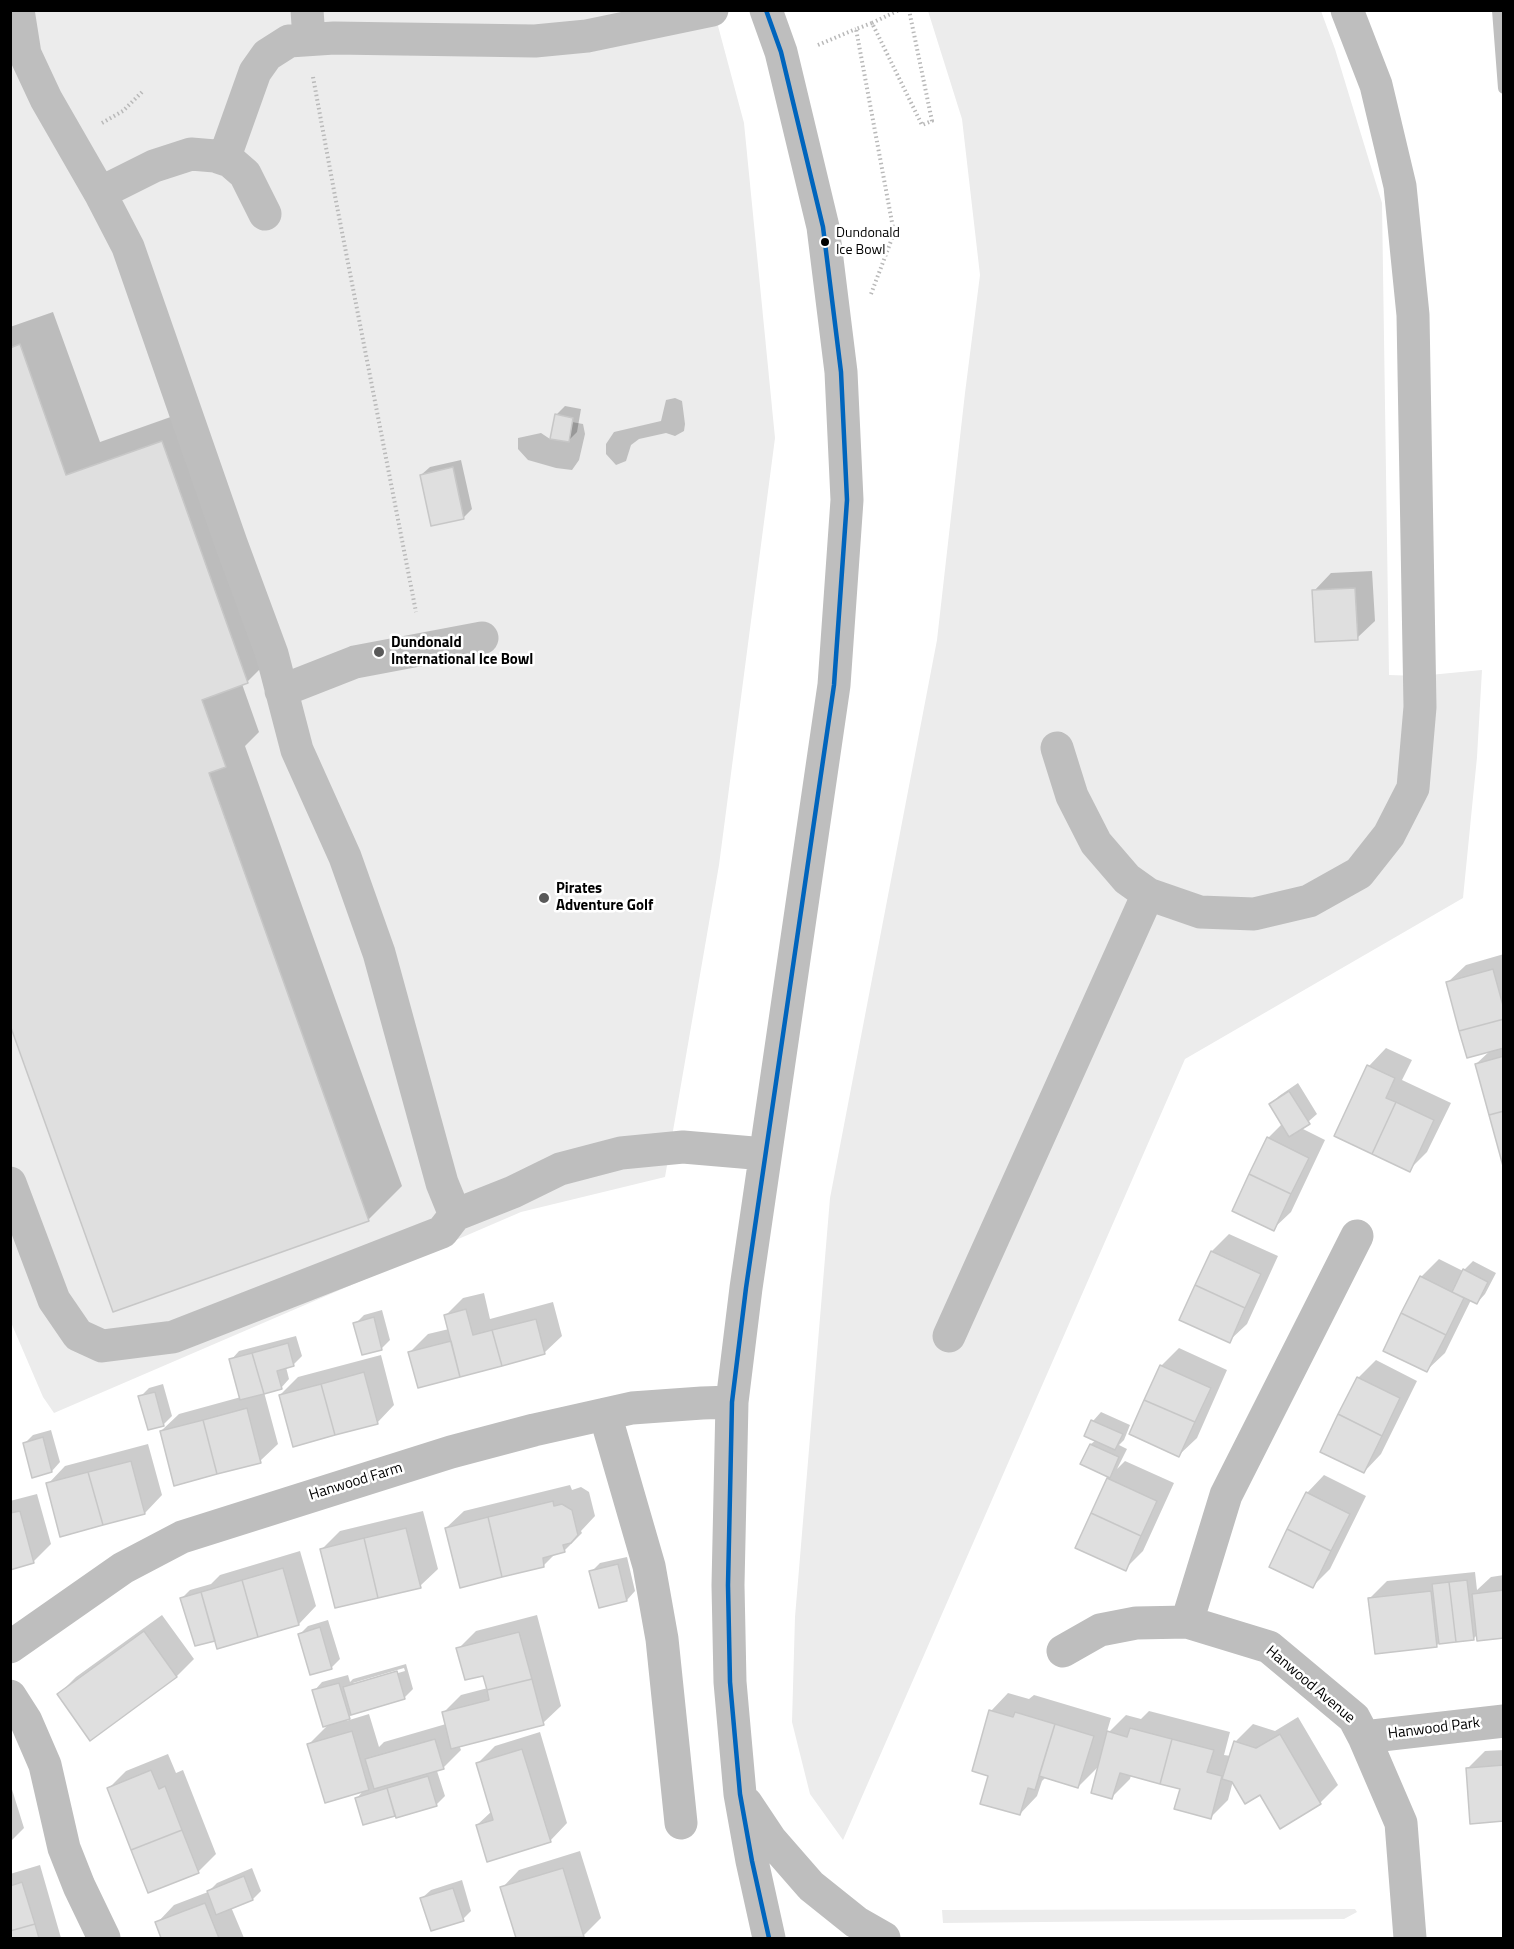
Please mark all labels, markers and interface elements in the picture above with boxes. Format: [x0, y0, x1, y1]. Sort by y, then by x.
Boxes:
place label: Dundonald Ice Bowl [836, 226, 900, 258]
marker: Dundonald Ice Bowl [819, 236, 831, 248]
place label: Dundonald International Ice Bowl [391, 634, 533, 669]
marker: Dundonald International Ice Bowl [372, 645, 386, 659]
place label: Pirates Adventure Golf [556, 880, 653, 915]
marker: Pirates Adventure Golf [537, 891, 551, 905]
street label: Hanwood Farm [307, 1459, 405, 1505]
street label: Hanwood Avenue [1262, 1642, 1358, 1728]
street label: Hanwood Park [1387, 1714, 1481, 1744]

